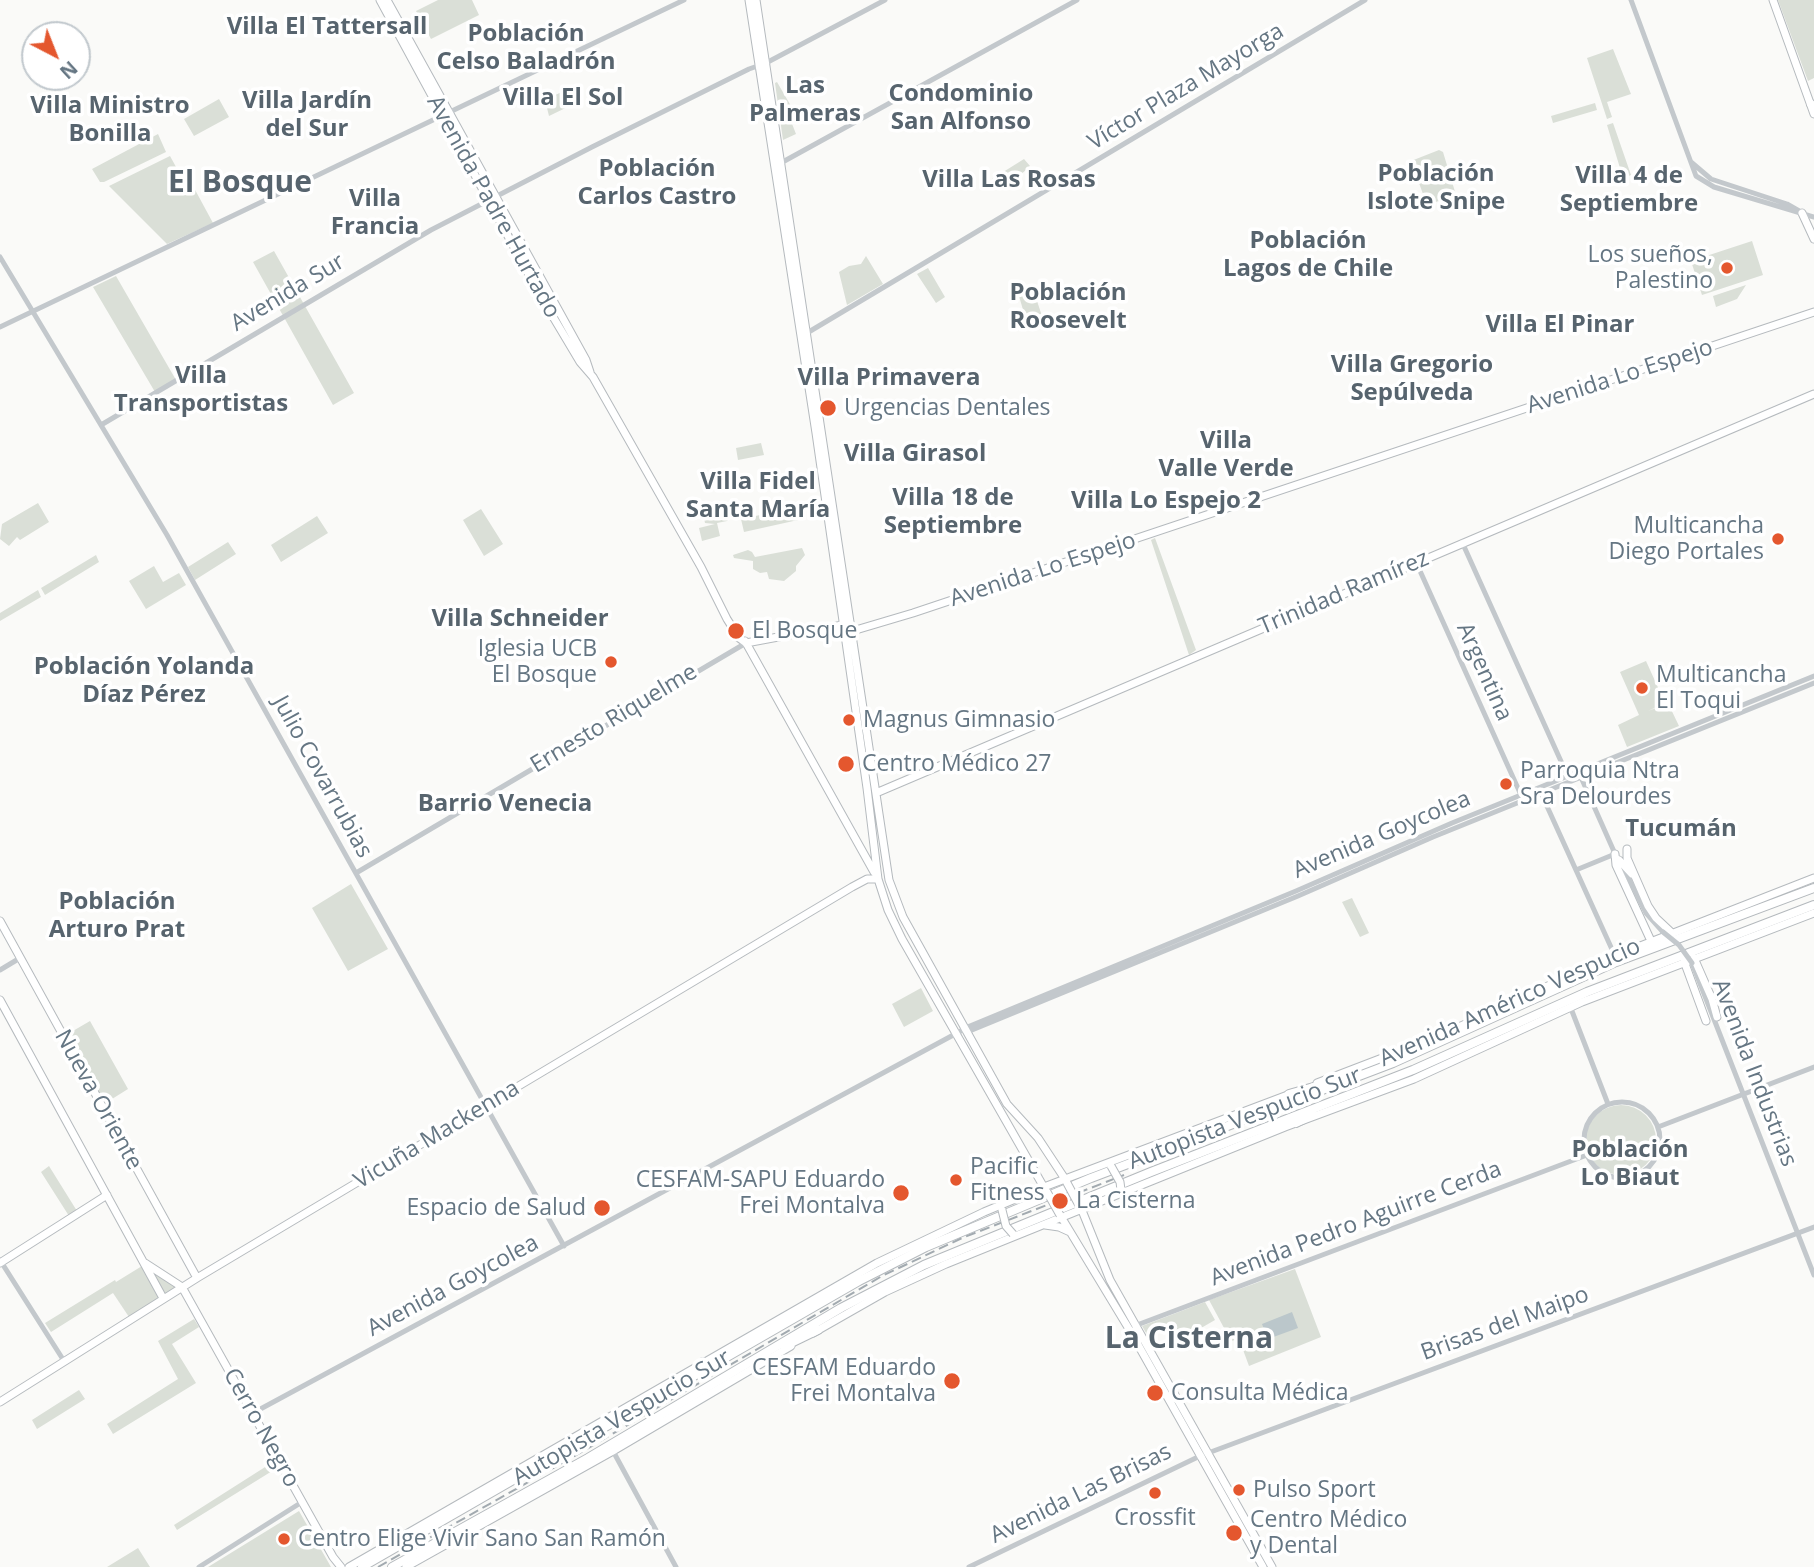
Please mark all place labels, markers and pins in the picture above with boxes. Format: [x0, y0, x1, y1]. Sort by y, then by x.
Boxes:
place label: Los sueños, Palestino [1587, 241, 1713, 295]
marker: Los sueños, Palestino [1719, 260, 1735, 276]
place label: Urgencias Dentales [844, 394, 1051, 422]
marker: Urgencias Dentales [818, 398, 838, 418]
place label: Multicancha Diego Portales [1609, 512, 1764, 566]
marker: Multicancha Diego Portales [1770, 531, 1786, 547]
place label: El Bosque [752, 617, 857, 645]
marker: El Bosque [726, 621, 746, 641]
place label: Iglesia UCB El Bosque [478, 635, 597, 689]
marker: Iglesia UCB El Bosque [603, 654, 619, 670]
place label: Multicancha El Toqui [1656, 661, 1786, 715]
marker: Multicancha El Toqui [1634, 680, 1650, 696]
place label: Magnus Gimnasio [863, 706, 1055, 734]
marker: Magnus Gimnasio [841, 712, 857, 728]
place label: Centro Médico 27 [862, 750, 1052, 778]
marker: Centro Médico 27 [836, 754, 856, 774]
place label: Parroquia Ntra Sra Delourdes [1520, 757, 1680, 811]
marker: Parroquia Ntra Sra Delourdes [1498, 776, 1514, 792]
place label: Pacific Fitness [970, 1153, 1045, 1207]
place label: CESFAM-SAPU Eduardo Frei Montalva [636, 1166, 885, 1220]
marker: Pacific Fitness [948, 1172, 964, 1188]
marker: CESFAM-SAPU Eduardo Frei Montalva [891, 1183, 911, 1203]
place label: La Cisterna [1076, 1187, 1195, 1215]
marker: La Cisterna [1050, 1191, 1070, 1211]
place label: Espacio de Salud [406, 1194, 586, 1222]
marker: Espacio de Salud [592, 1198, 612, 1218]
place label: CESFAM Eduardo Frei Montalva [752, 1354, 936, 1408]
marker: CESFAM Eduardo Frei Montalva [942, 1371, 962, 1391]
place label: Consulta Médica [1171, 1379, 1349, 1407]
marker: Consulta Médica [1145, 1383, 1165, 1403]
place label: Pulso Sport [1253, 1476, 1376, 1504]
marker: Pulso Sport [1231, 1482, 1247, 1498]
marker: Crossfit [1147, 1485, 1163, 1501]
place label: Crossfit [1114, 1504, 1196, 1532]
place label: Centro Médico y Dental [1250, 1506, 1407, 1560]
marker: Centro Médico y Dental [1224, 1523, 1244, 1543]
place label: Centro Elige Vivir Sano San Ramón [298, 1525, 666, 1553]
marker: Centro Elige Vivir Sano San Ramón [276, 1531, 292, 1547]

